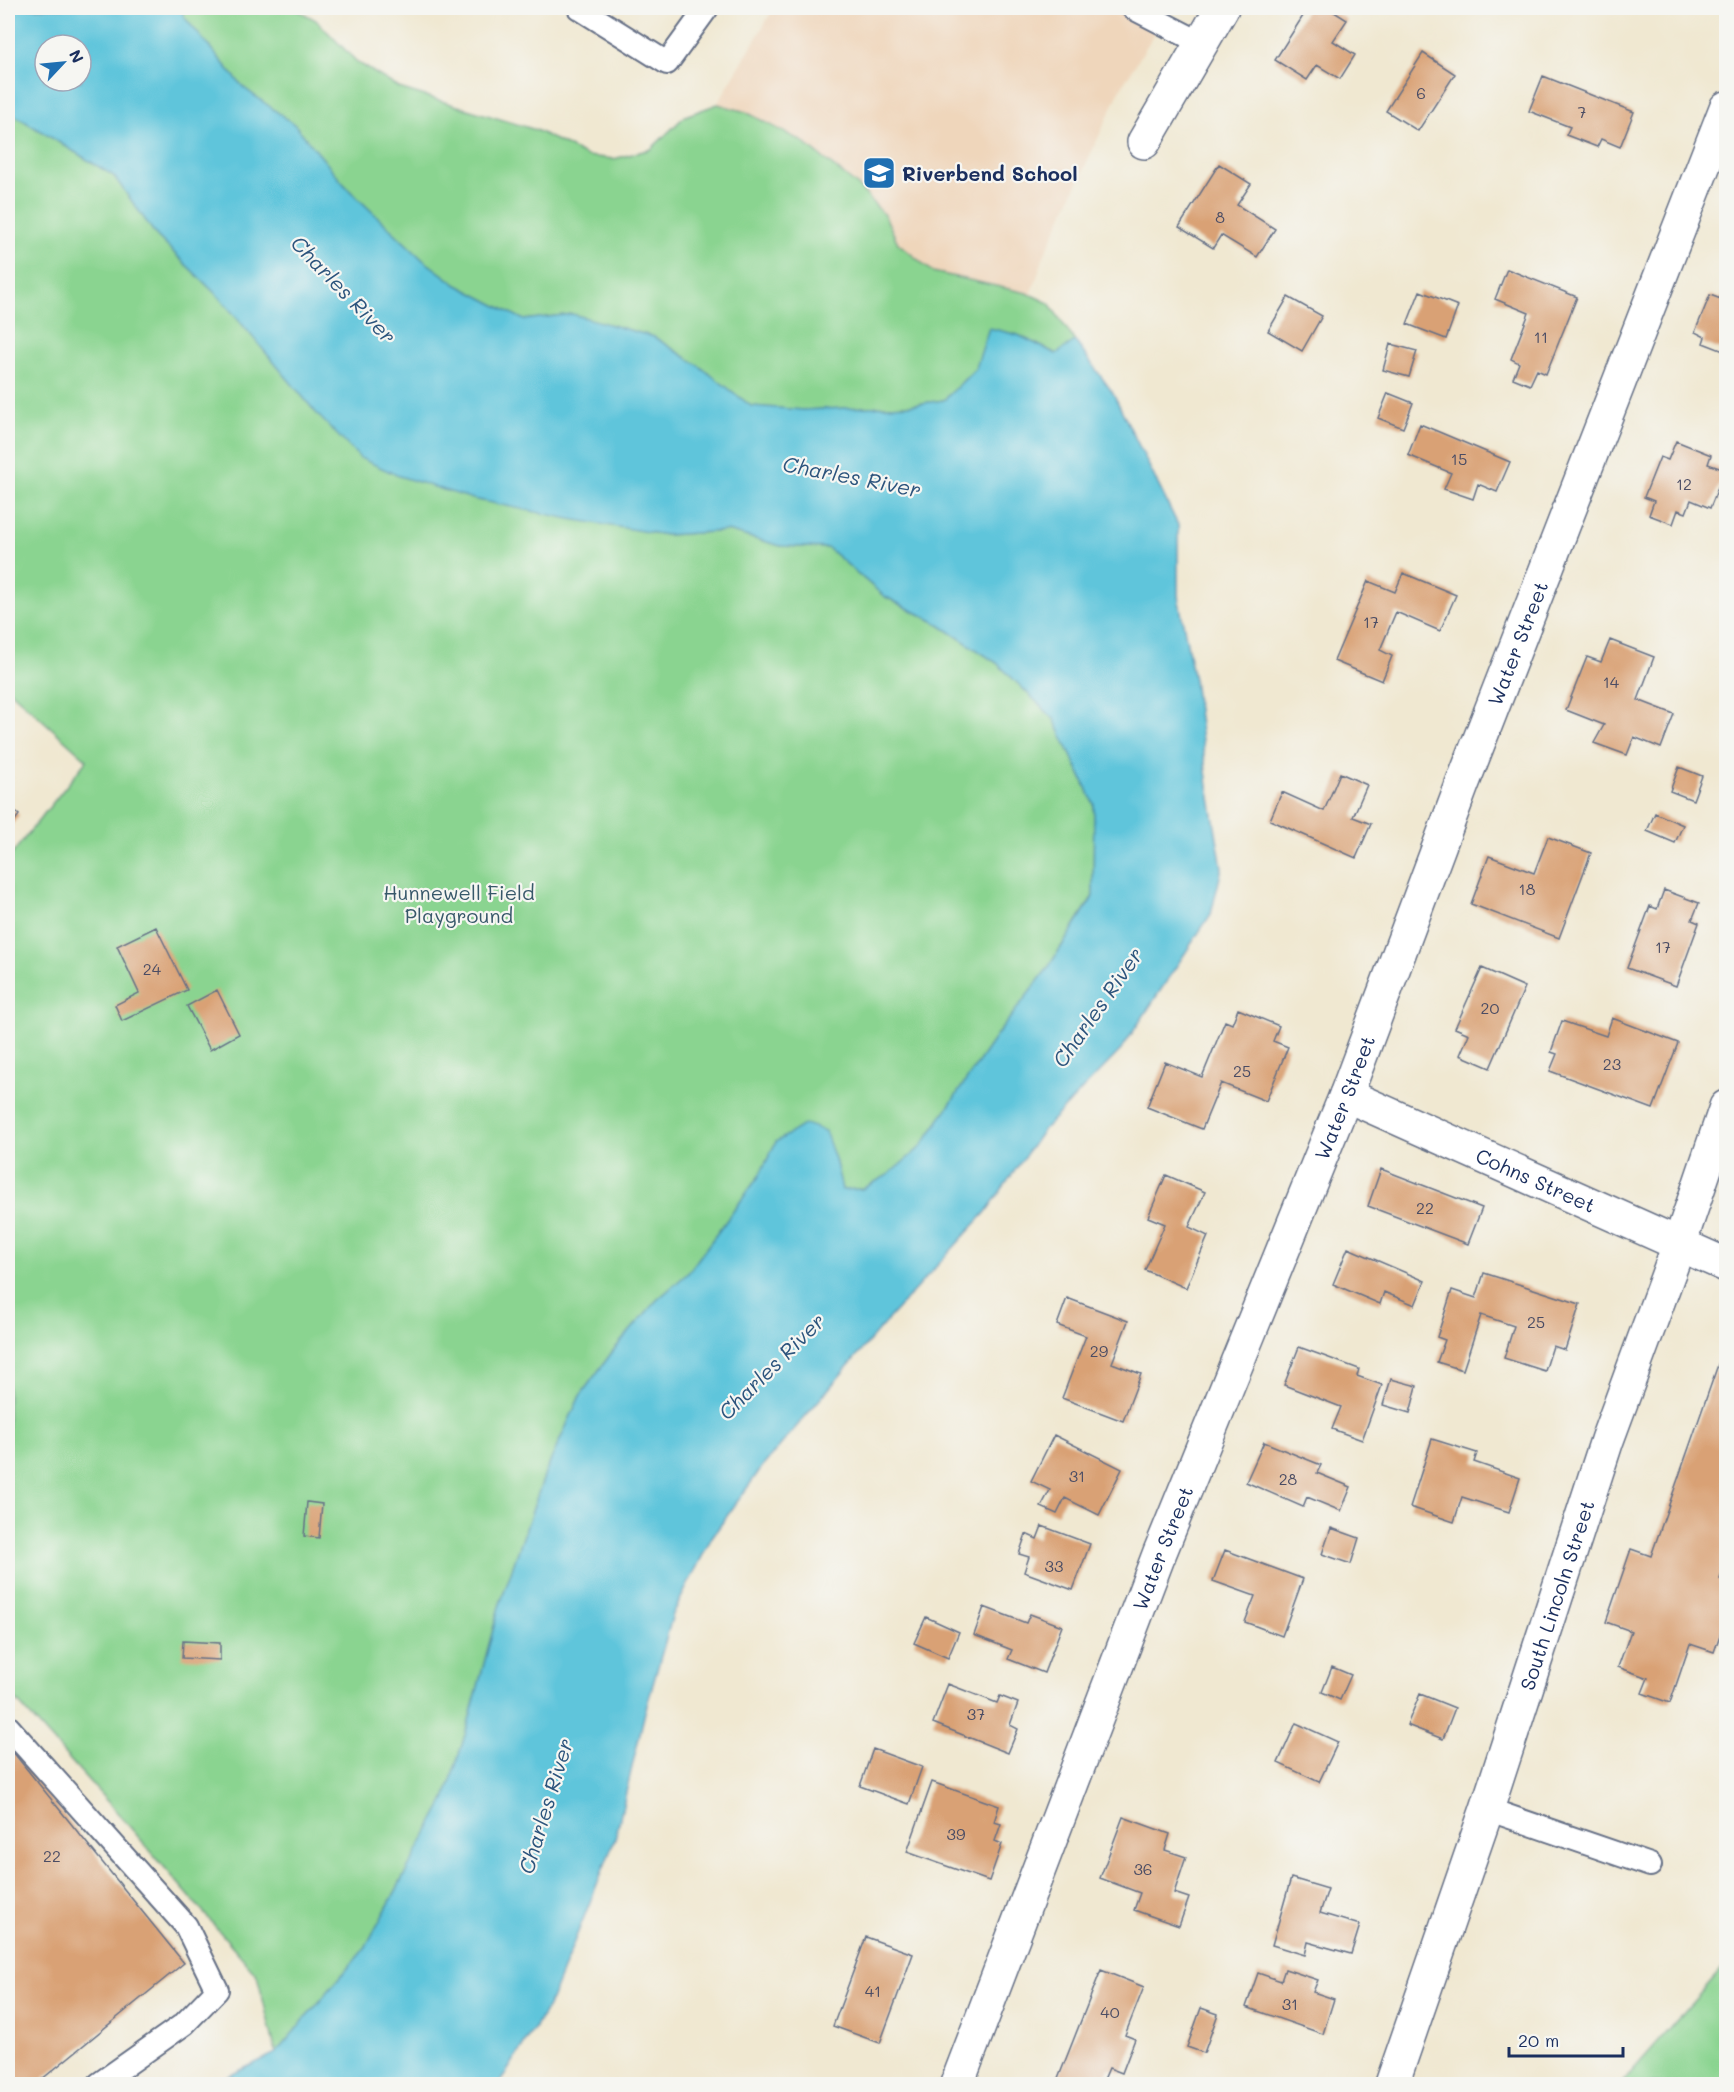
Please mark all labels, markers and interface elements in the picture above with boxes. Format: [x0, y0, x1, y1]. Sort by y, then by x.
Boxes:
north arrow [33, 33, 93, 93]
text: N [65, 46, 89, 66]
house number: 6 [1416, 82, 1426, 103]
house number: 7 [1578, 101, 1587, 122]
school or university icon: Riverbend School [861, 155, 897, 191]
place label: Riverbend School [902, 160, 1078, 186]
house number: 8 [1215, 206, 1225, 227]
water label: Charles River [286, 229, 402, 349]
house number: 11 [1534, 326, 1548, 347]
house number: 15 [1451, 448, 1467, 469]
water label: Charles River [781, 449, 923, 503]
house number: 12 [1676, 473, 1692, 494]
street label: Water Street [1481, 577, 1553, 709]
house number: 17 [1363, 611, 1379, 632]
house number: 14 [1603, 671, 1620, 692]
house number: 18 [1519, 878, 1536, 899]
park label: Hunnewell Field Playground [383, 879, 535, 928]
house number: 17 [1655, 936, 1671, 957]
water label: Charles River [1046, 942, 1148, 1072]
house number: 24 [143, 958, 162, 979]
house number: 20 [1481, 997, 1500, 1018]
street label: Water Street [1308, 1032, 1380, 1163]
house number: 23 [1603, 1053, 1621, 1074]
house number: 25 [1233, 1060, 1251, 1081]
street label: Cohns Street [1472, 1142, 1600, 1218]
house number: 22 [1416, 1197, 1434, 1218]
water label: Charles River [712, 1307, 830, 1425]
house number: 25 [1527, 1311, 1545, 1332]
house number: 29 [1090, 1340, 1108, 1361]
house number: 31 [1069, 1465, 1085, 1486]
house number: 28 [1279, 1468, 1298, 1489]
street label: Water Street [1126, 1482, 1199, 1614]
street label: South Lincoln Street [1514, 1497, 1600, 1693]
house number: 33 [1045, 1555, 1063, 1576]
house number: 37 [967, 1703, 985, 1724]
water label: Charles River [512, 1735, 578, 1877]
house number: 39 [947, 1823, 965, 1844]
house number: 22 [43, 1845, 61, 1866]
house number: 36 [1133, 1858, 1153, 1879]
house number: 41 [865, 1980, 881, 2001]
house number: 31 [1282, 1993, 1298, 2014]
house number: 40 [1100, 2001, 1120, 2022]
scale bar [1509, 2020, 1623, 2058]
text: 20 m [1518, 2028, 1559, 2052]

